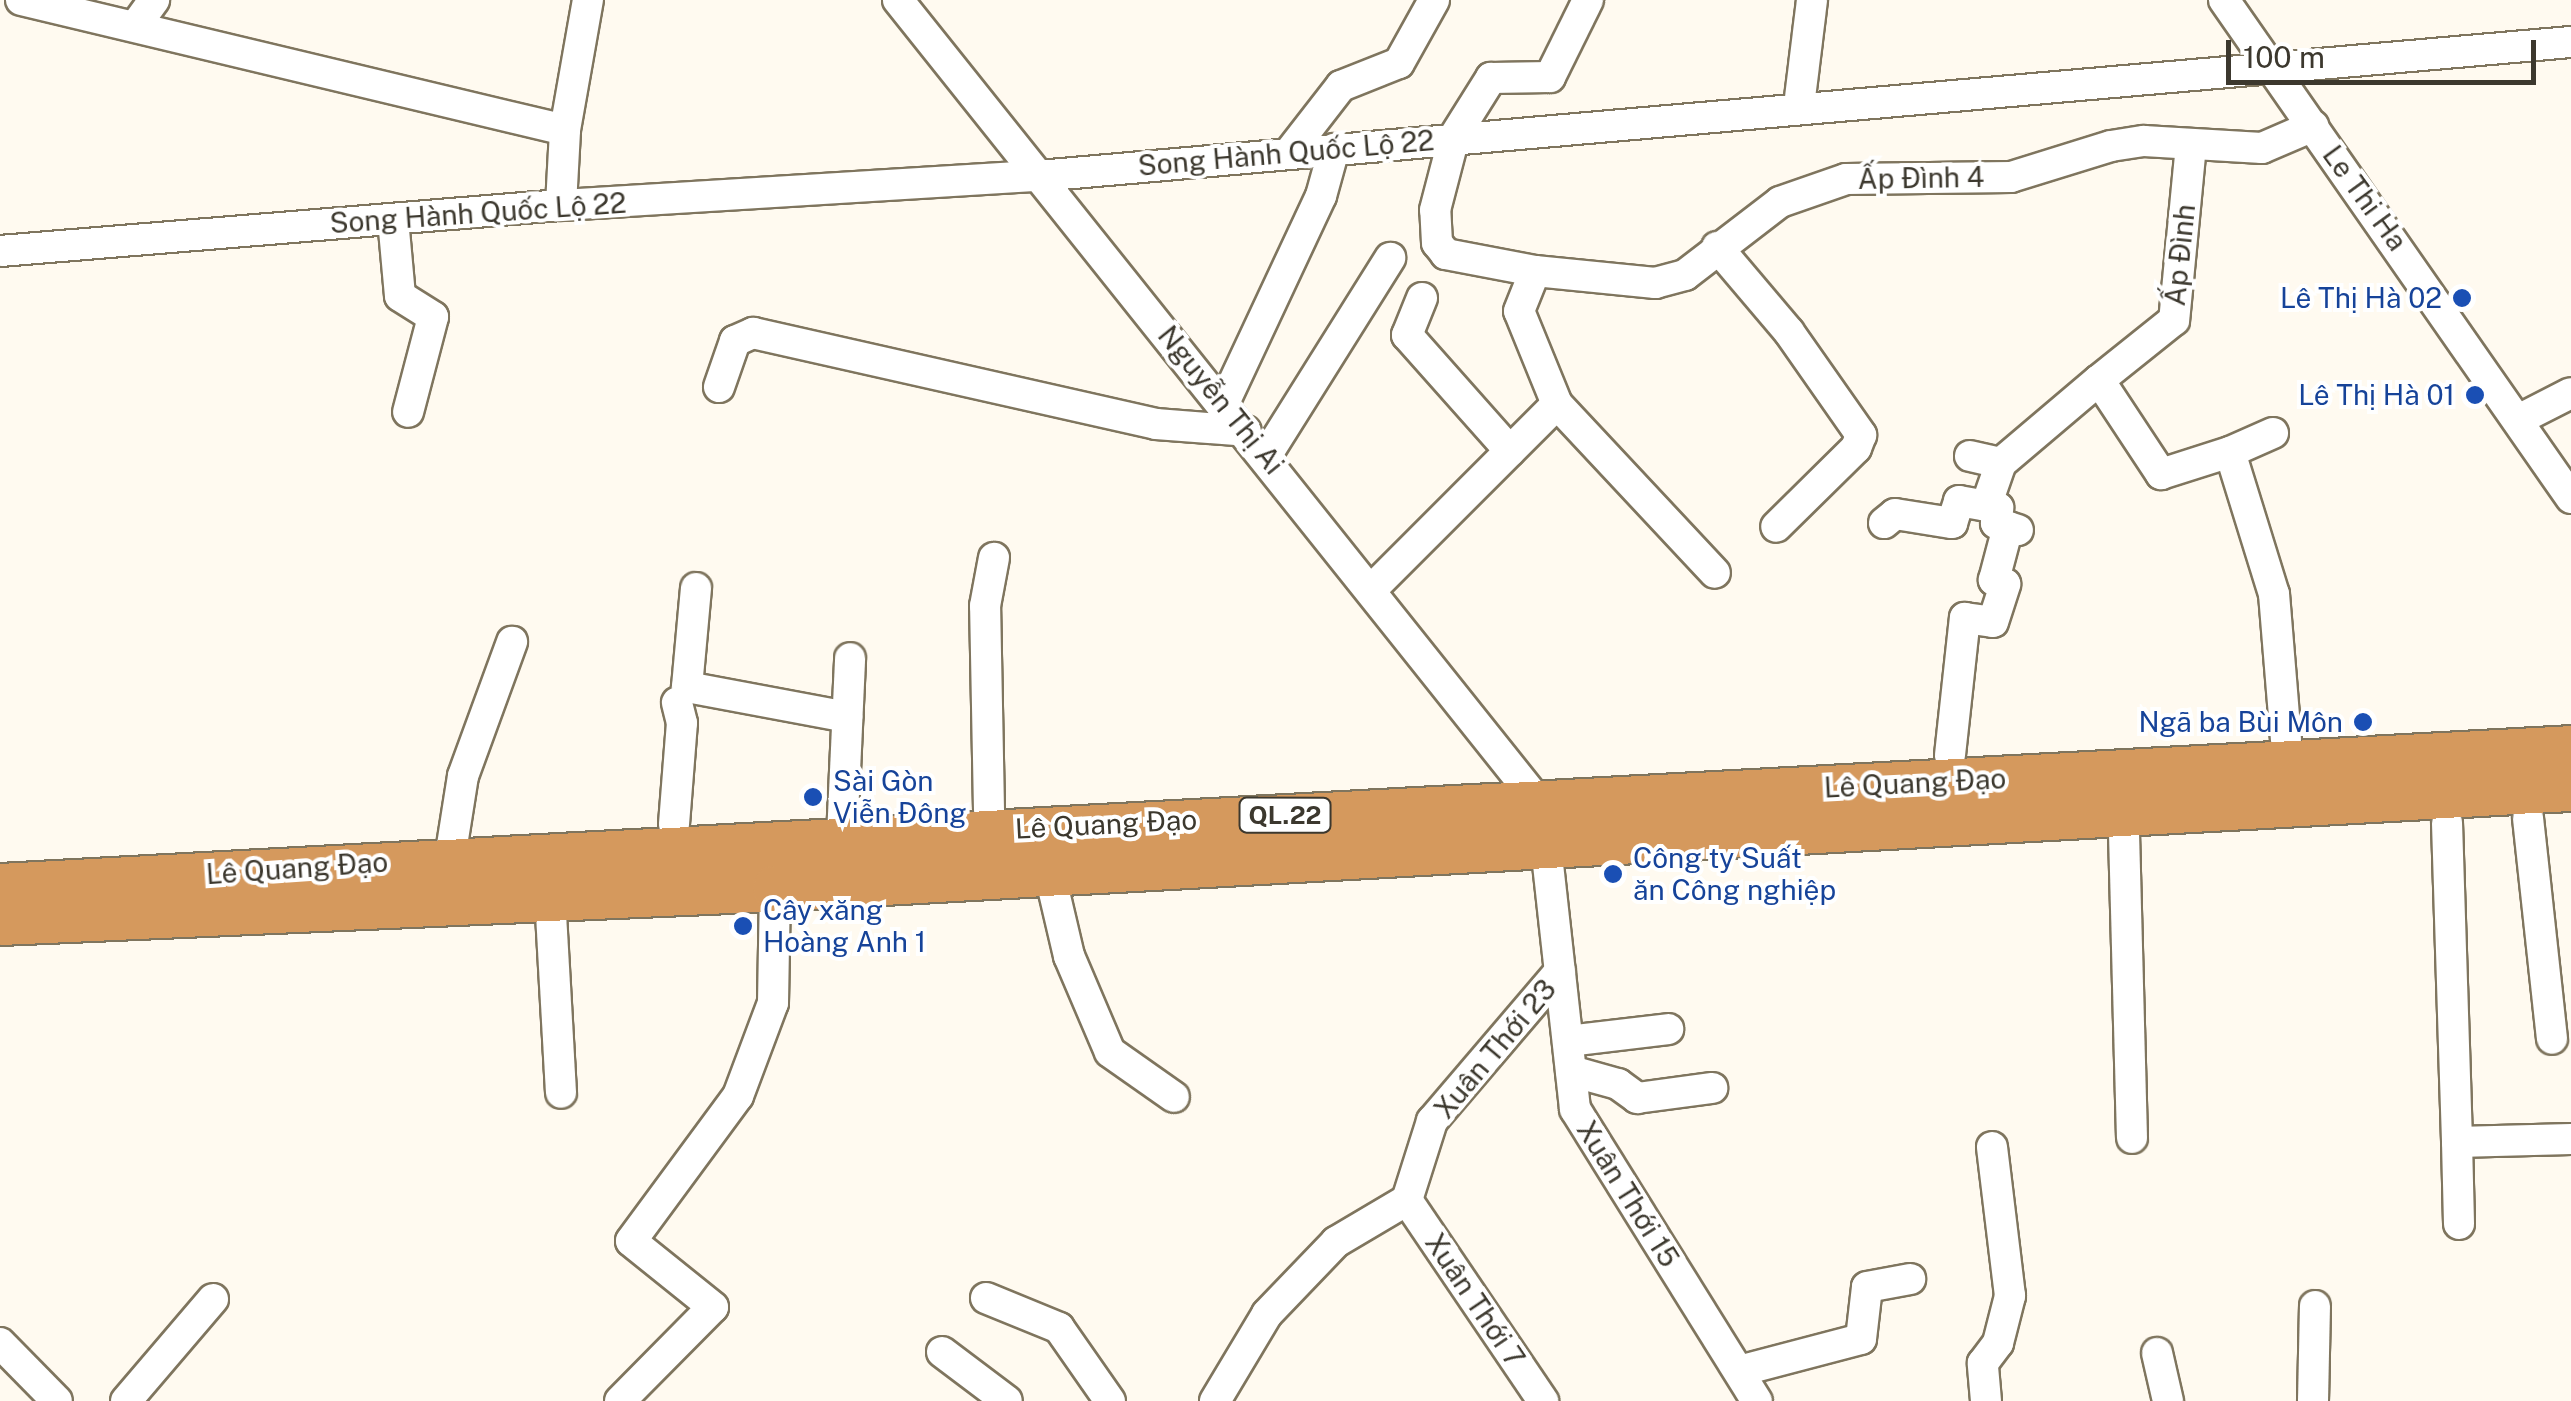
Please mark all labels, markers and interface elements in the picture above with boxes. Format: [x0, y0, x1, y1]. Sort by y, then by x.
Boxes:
scale bar [2231, 20, 2541, 82]
text: 100 m [2243, 39, 2325, 75]
street label: Song Hành Quốc Lộ 22 [1136, 123, 1436, 183]
street label: Le Thi Ha [2316, 139, 2414, 257]
street label: Ấp Đình 4 [1857, 160, 1985, 196]
street label: Song Hành Quốc Lộ 22 [328, 186, 628, 240]
street label: Ấp Đình [2158, 202, 2202, 308]
place label: Lê Thị Hà 02 [2280, 281, 2442, 315]
marker: Lê Thị Hà 02 [2451, 287, 2473, 309]
street label: Nguyễn Thị Ai [1151, 319, 1291, 481]
place label: Lê Thị Hà 01 [2298, 378, 2455, 412]
marker: Lê Thị Hà 01 [2464, 384, 2486, 406]
place label: Ngã ba Bùi Môn [2138, 705, 2343, 739]
marker: Ngã ba Bùi Môn [2352, 711, 2374, 733]
street label: Lê Quang Đạo [1823, 761, 2007, 805]
place label: Sài Gòn Viễn Đông [833, 764, 967, 830]
marker: Sài Gòn Viễn Đông [802, 786, 824, 808]
road number: QL.22 [1238, 795, 1332, 835]
street label: Lê Quang Đạo [1014, 802, 1198, 846]
place label: Công ty Suất ăn Công nghiệp [1633, 841, 1836, 907]
street label: Lê Quang Đạo [205, 845, 389, 891]
marker: Công ty Suất ăn Công nghiệp [1602, 863, 1624, 885]
place label: Cây xăng Hoàng Anh 1 [763, 893, 926, 959]
marker: Cây xăng Hoàng Anh 1 [732, 915, 754, 937]
street label: Xuân Thới 23 [1427, 973, 1563, 1125]
street label: Xuân Thới 15 [1570, 1115, 1686, 1273]
street label: Xuân Thới 7 [1418, 1227, 1532, 1373]

